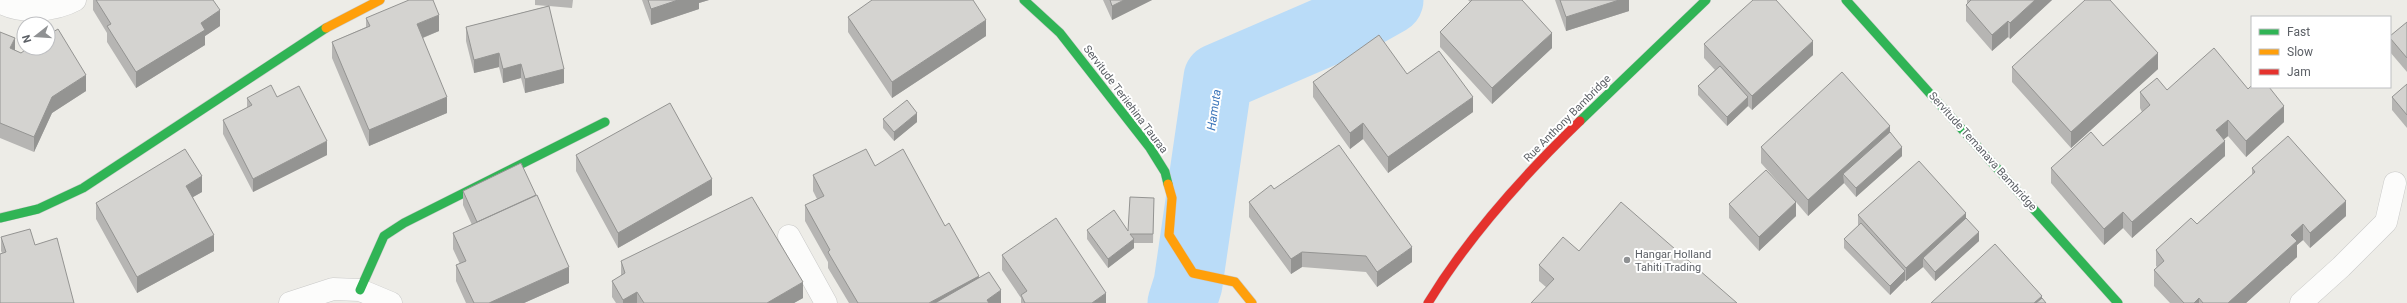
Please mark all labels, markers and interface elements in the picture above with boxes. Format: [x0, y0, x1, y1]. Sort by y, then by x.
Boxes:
north arrow [16, 16, 56, 56]
legend [2251, 16, 2391, 88]
text: Fast [2287, 25, 2310, 39]
text: N [19, 33, 34, 44]
street label: Servitude Teriiehina Tauraa [1081, 43, 1171, 156]
text: Slow [2287, 45, 2313, 59]
text: Jam [2287, 65, 2311, 79]
street label: Rue Anthony Bambridge [1521, 72, 1614, 165]
water label: Hamuta [1204, 89, 1224, 131]
street label: Servitude Temanava Bambridge [1926, 89, 2039, 213]
place label: Hangar Holland Tahiti Trading [1635, 248, 1711, 274]
marker: Hangar Holland Tahiti Trading [1622, 255, 1632, 265]

